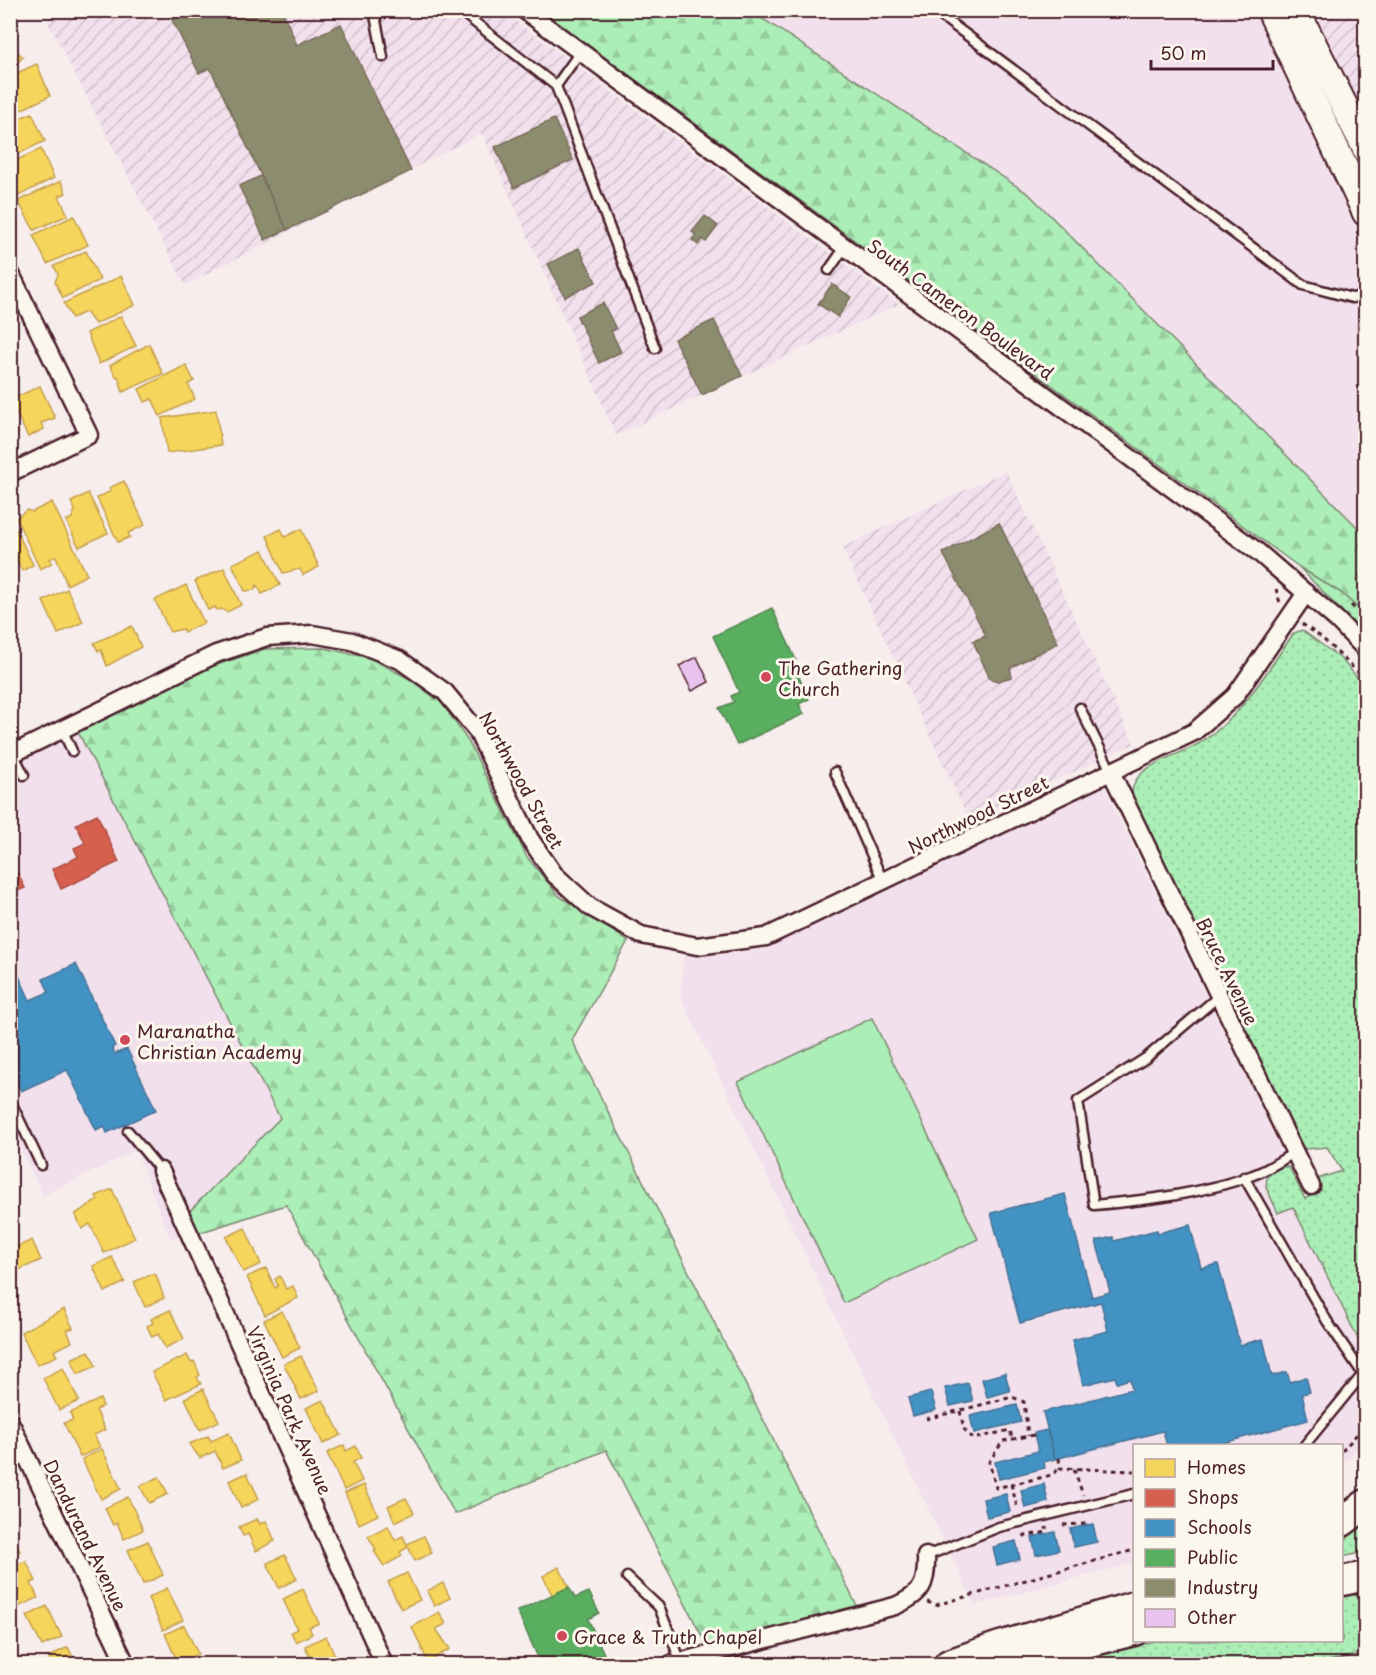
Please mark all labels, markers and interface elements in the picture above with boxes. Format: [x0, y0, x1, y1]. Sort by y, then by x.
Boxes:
scale bar [1151, 33, 1272, 71]
text: 50 m [1160, 39, 1207, 66]
street label: South Cameron Boulevard [862, 232, 1060, 386]
place label: The Gathering Church [778, 654, 902, 702]
marker: The Gathering Church [759, 670, 773, 684]
street label: Northwood Street [473, 706, 571, 854]
street label: Northwood Street [903, 768, 1053, 860]
street label: Bruce Avenue [1190, 912, 1266, 1030]
place label: Maranatha Christian Academy [137, 1017, 302, 1065]
marker: Maranatha Christian Academy [118, 1033, 132, 1047]
street label: Virginia Park Avenue [241, 1321, 339, 1499]
legend [1133, 1444, 1343, 1642]
text: Homes [1187, 1453, 1245, 1480]
street label: Dandurand Avenue [38, 1455, 134, 1615]
text: Shops [1187, 1483, 1238, 1510]
text: Schools [1187, 1513, 1252, 1540]
text: Public [1187, 1543, 1238, 1570]
text: Industry [1187, 1573, 1258, 1600]
text: Other [1187, 1603, 1237, 1630]
place label: Grace & Truth Chapel [574, 1623, 762, 1650]
marker: Grace & Truth Chapel [555, 1629, 569, 1643]

